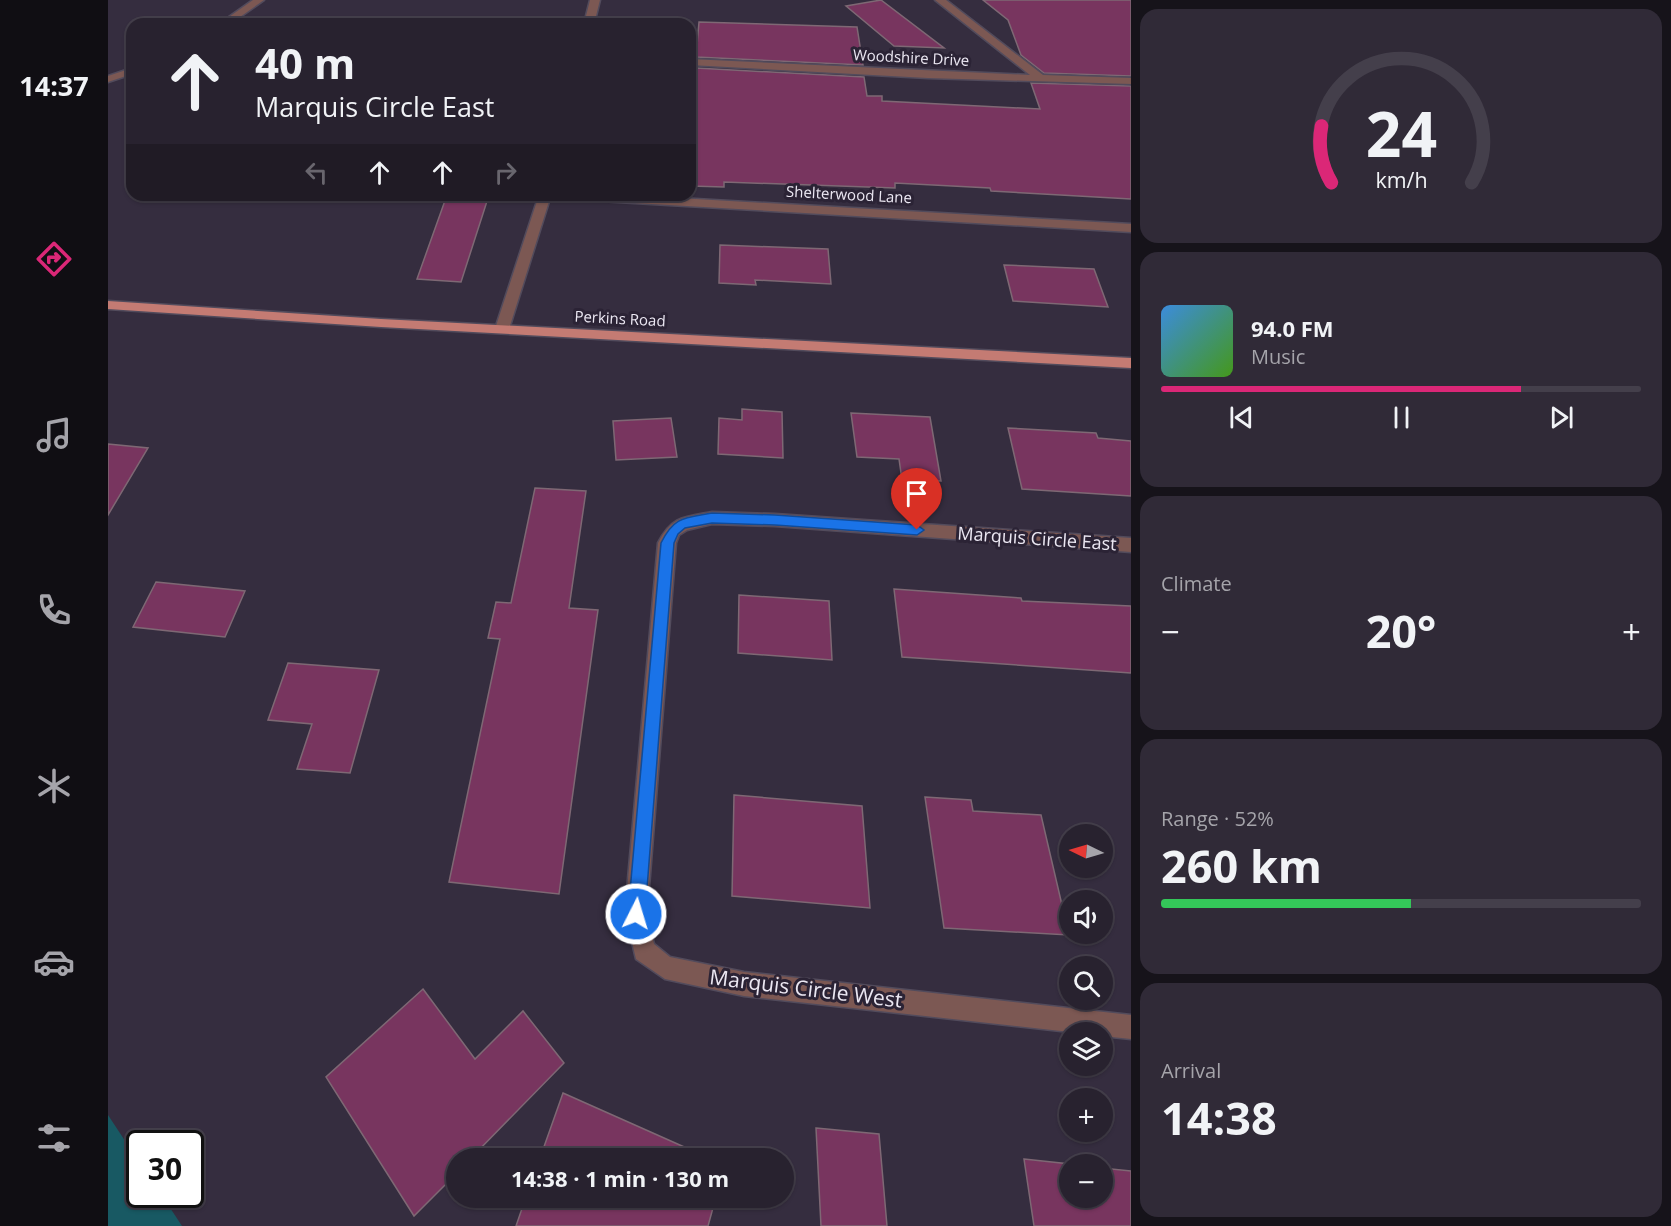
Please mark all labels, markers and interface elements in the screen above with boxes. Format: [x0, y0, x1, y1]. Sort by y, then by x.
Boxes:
text: 40 m [255, 34, 355, 91]
icon: ahead [156, 42, 234, 120]
street label: Woodshire Drive [852, 44, 970, 70]
text: 14:37 [19, 67, 89, 104]
text: Marquis Circle East [255, 88, 494, 125]
text: 24 [1365, 90, 1437, 175]
icon: left [300, 156, 333, 189]
icon: ahead [363, 156, 396, 189]
icon: ahead [426, 156, 459, 189]
icon: right [489, 156, 522, 189]
text: km/h [1375, 166, 1427, 195]
street label: Shelterwood Lane [786, 181, 913, 207]
icon: directions [33, 238, 75, 280]
street label: Perkins Road [574, 306, 666, 330]
text: 94.0 FM [1251, 313, 1334, 343]
text: Music [1251, 343, 1305, 370]
icon: previous [1225, 401, 1258, 434]
icon: pause [1385, 401, 1418, 434]
icon: next [1545, 401, 1578, 434]
icon: music [33, 414, 75, 456]
pin [891, 468, 942, 530]
icon: arrive [900, 477, 933, 510]
street label: Marquis Circle East [957, 520, 1118, 556]
text: Climate [1161, 570, 1232, 597]
icon: phone [33, 589, 75, 631]
text: 20° [1366, 600, 1436, 661]
text: − [1161, 609, 1180, 654]
text: + [1622, 609, 1641, 654]
icon: climate [33, 765, 75, 807]
text: Range · 52% [1161, 805, 1274, 832]
north arrow [1059, 824, 1113, 878]
map controls [1059, 824, 1113, 1208]
text: 260 km [1161, 835, 1322, 896]
position arrow [604, 882, 668, 946]
button: sound [1059, 890, 1113, 944]
icon: car [33, 941, 75, 983]
button: search [1059, 956, 1113, 1010]
street label: Marquis Circle West [708, 962, 904, 1014]
button: layers [1059, 1022, 1113, 1076]
text: Arrival [1161, 1057, 1221, 1084]
text: 14:38 [1161, 1087, 1277, 1148]
button: + [1059, 1088, 1113, 1142]
icon: filters [33, 1117, 75, 1159]
speed limit sign: 30 [126, 1130, 204, 1208]
button: − [1059, 1154, 1113, 1208]
text: 14:38 · 1 min · 130 m [511, 1163, 729, 1193]

